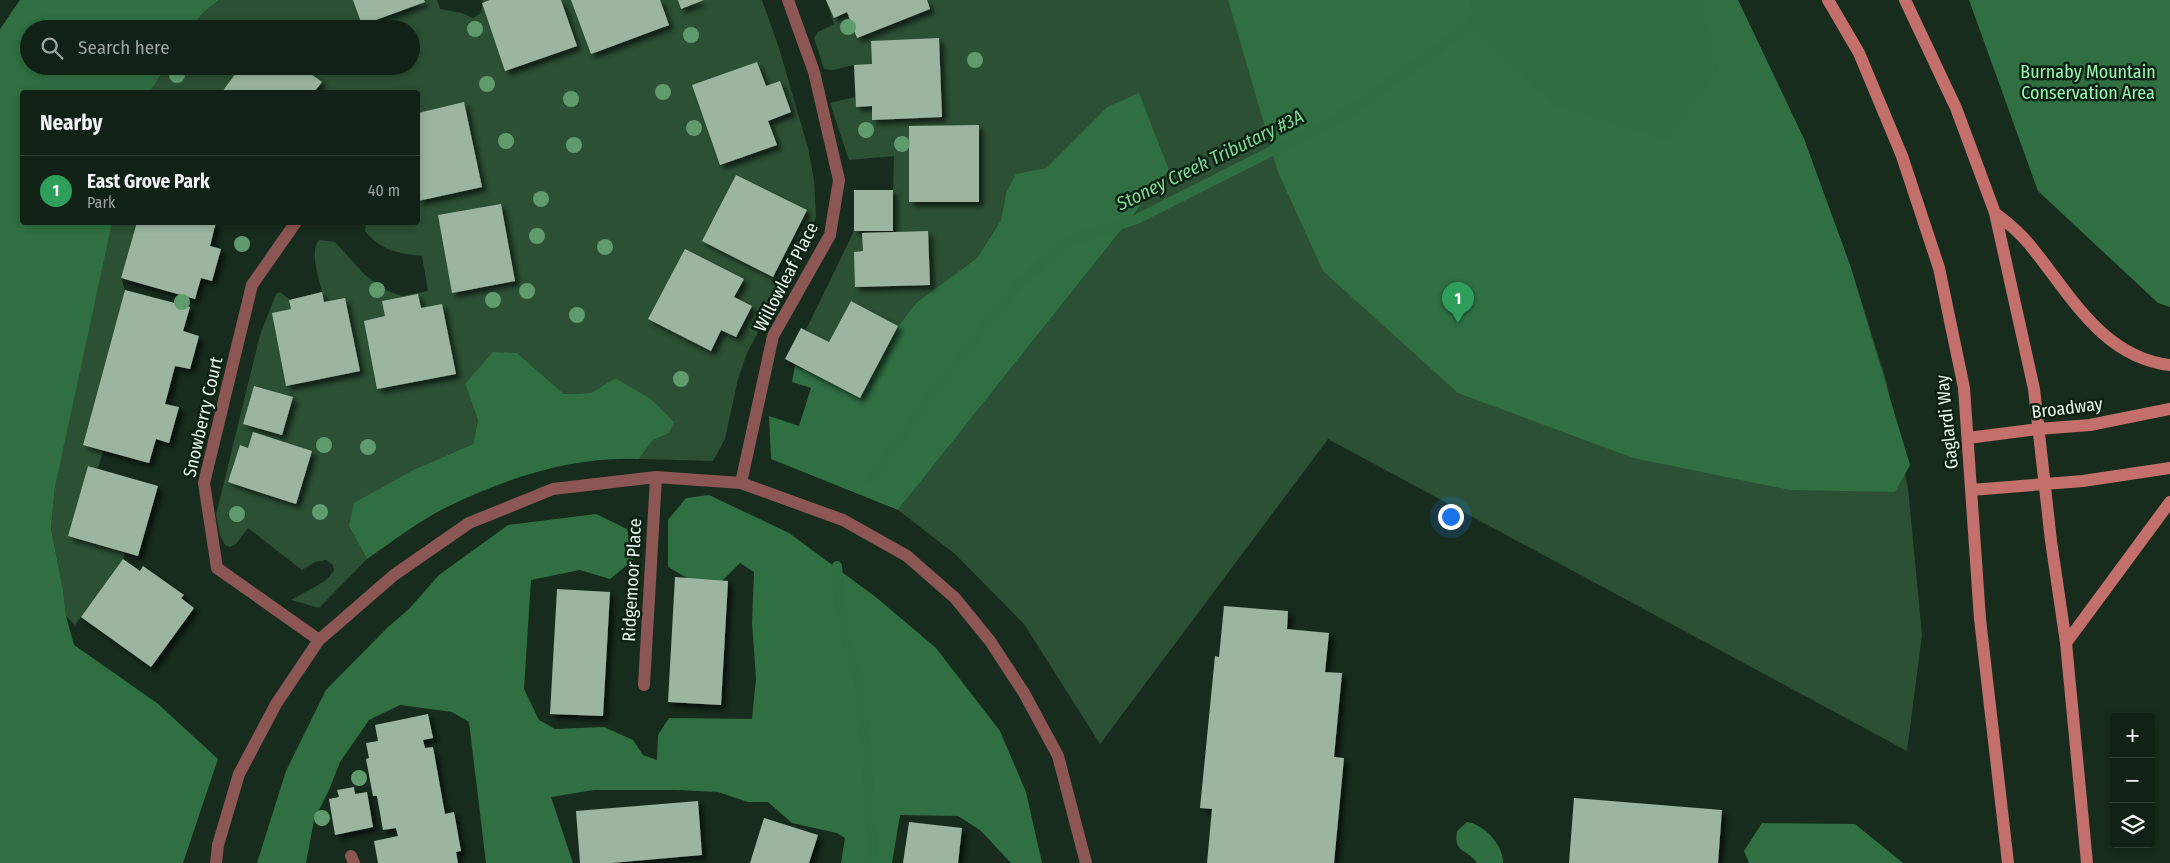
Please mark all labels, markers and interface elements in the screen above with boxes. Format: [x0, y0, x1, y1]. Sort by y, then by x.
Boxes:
search box [20, 20, 420, 75]
icon: search [38, 34, 66, 62]
text: Search here [78, 36, 170, 59]
park label: Burnaby Mountain Conservation Area [2020, 61, 2156, 104]
water label: Stoney Creek Tributary #3A [1112, 105, 1307, 216]
text: Nearby [40, 110, 102, 136]
text: East Grove Park [87, 170, 210, 193]
text: 1 [53, 181, 59, 200]
text: 40 m [368, 181, 400, 200]
text: Park [87, 193, 115, 212]
street label: Willowleaf Place [749, 219, 823, 335]
pin: 1 [1442, 282, 1474, 323]
street label: Snowberry Court [178, 355, 228, 479]
street label: Gaglardi Way [1931, 374, 1963, 470]
street label: Broadway [2030, 393, 2104, 423]
your location [1438, 504, 1464, 530]
street label: Ridgemoor Place [618, 518, 646, 642]
map controls [2110, 713, 2155, 848]
button: + [2110, 713, 2155, 758]
button: − [2110, 758, 2155, 803]
button: layers [2110, 803, 2155, 848]

